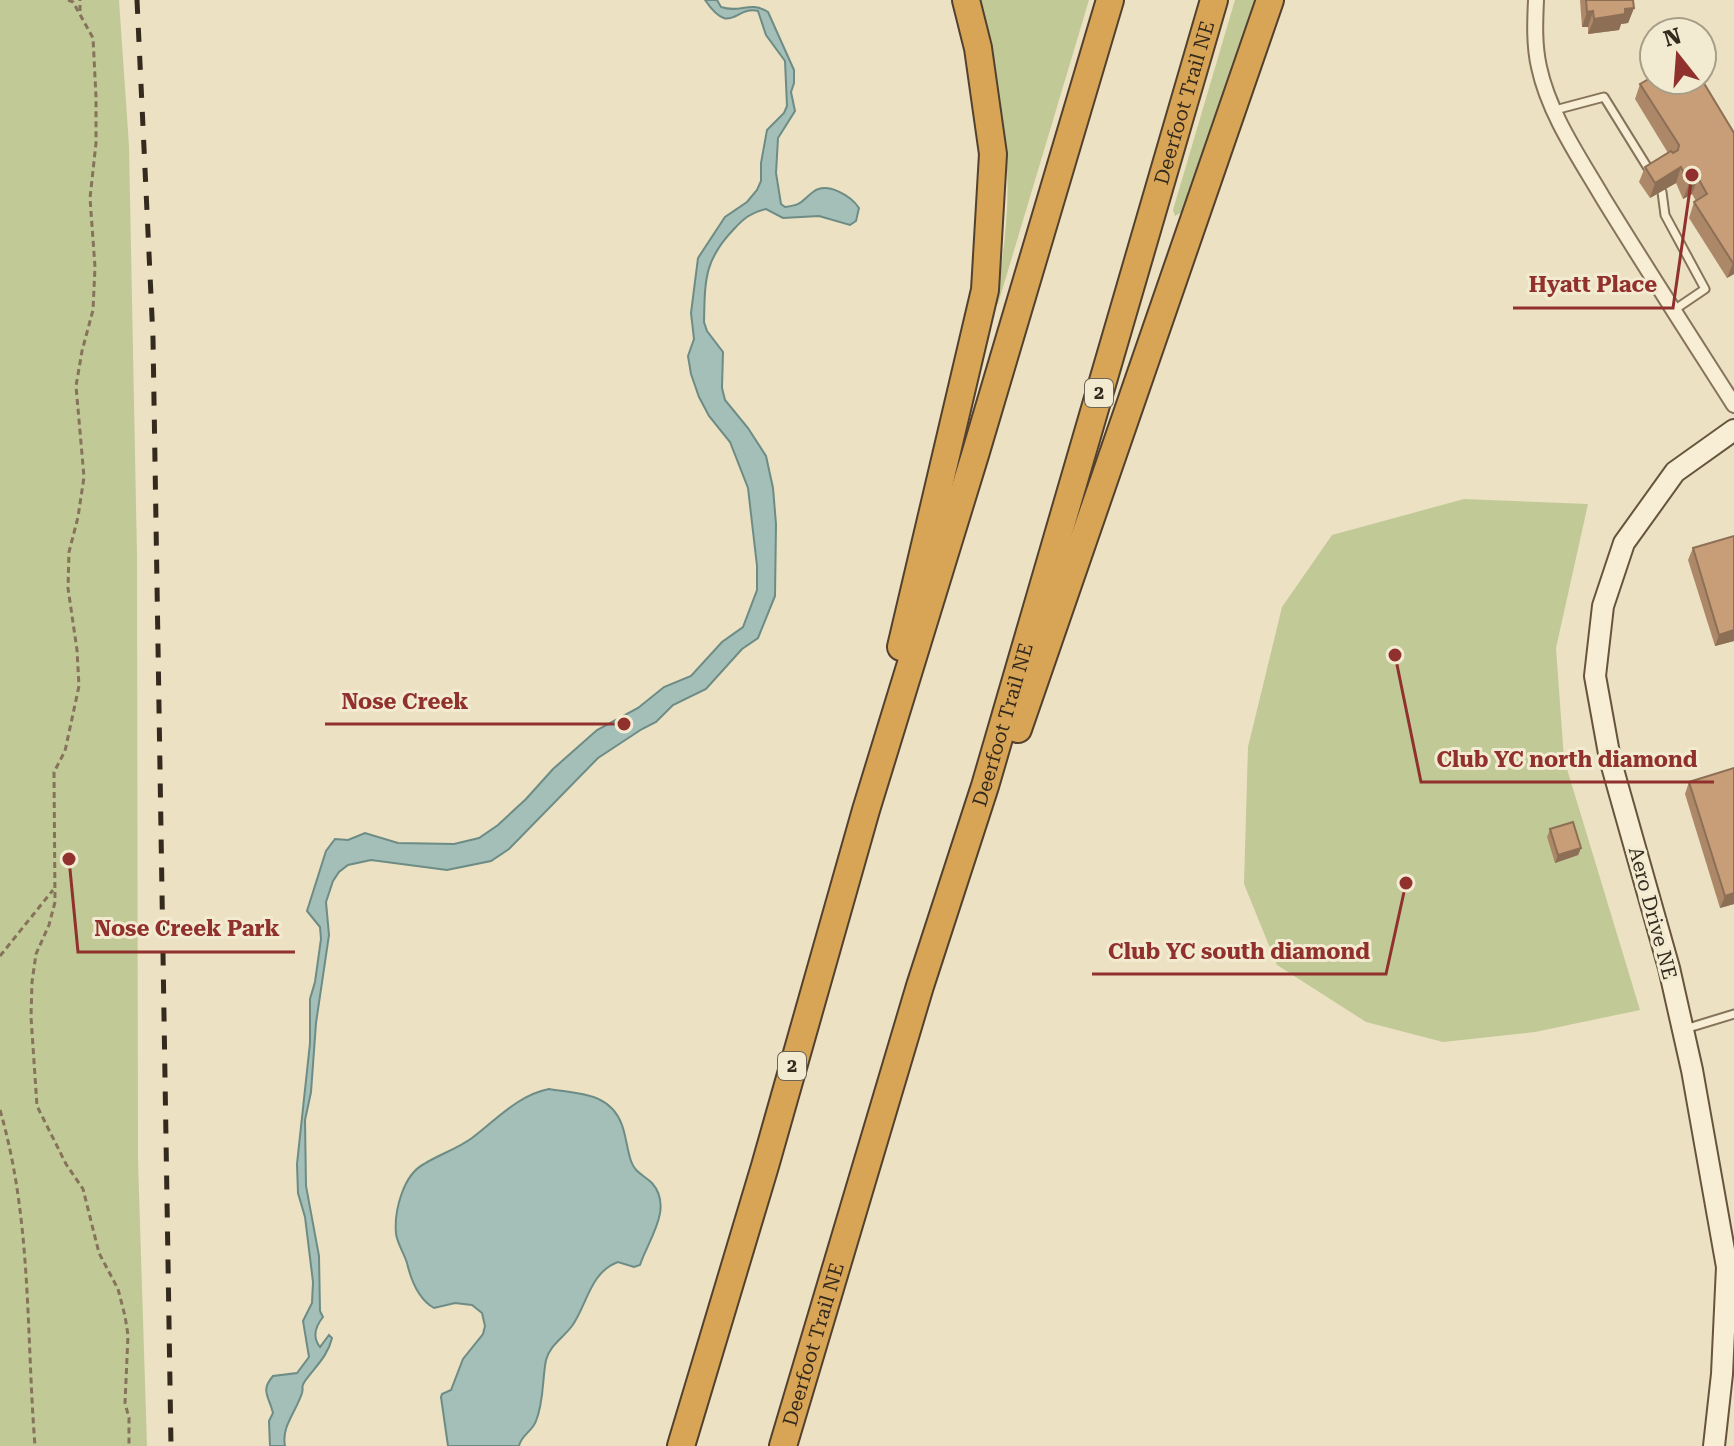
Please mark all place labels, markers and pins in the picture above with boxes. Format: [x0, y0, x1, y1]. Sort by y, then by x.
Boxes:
callout: Hyatt Place [1513, 262, 1673, 308]
callout: Nose Creek [325, 678, 484, 724]
callout: Club YC north diamond [1421, 736, 1714, 782]
callout: Nose Creek Park [78, 906, 295, 952]
callout: Club YC south diamond [1092, 928, 1386, 974]

